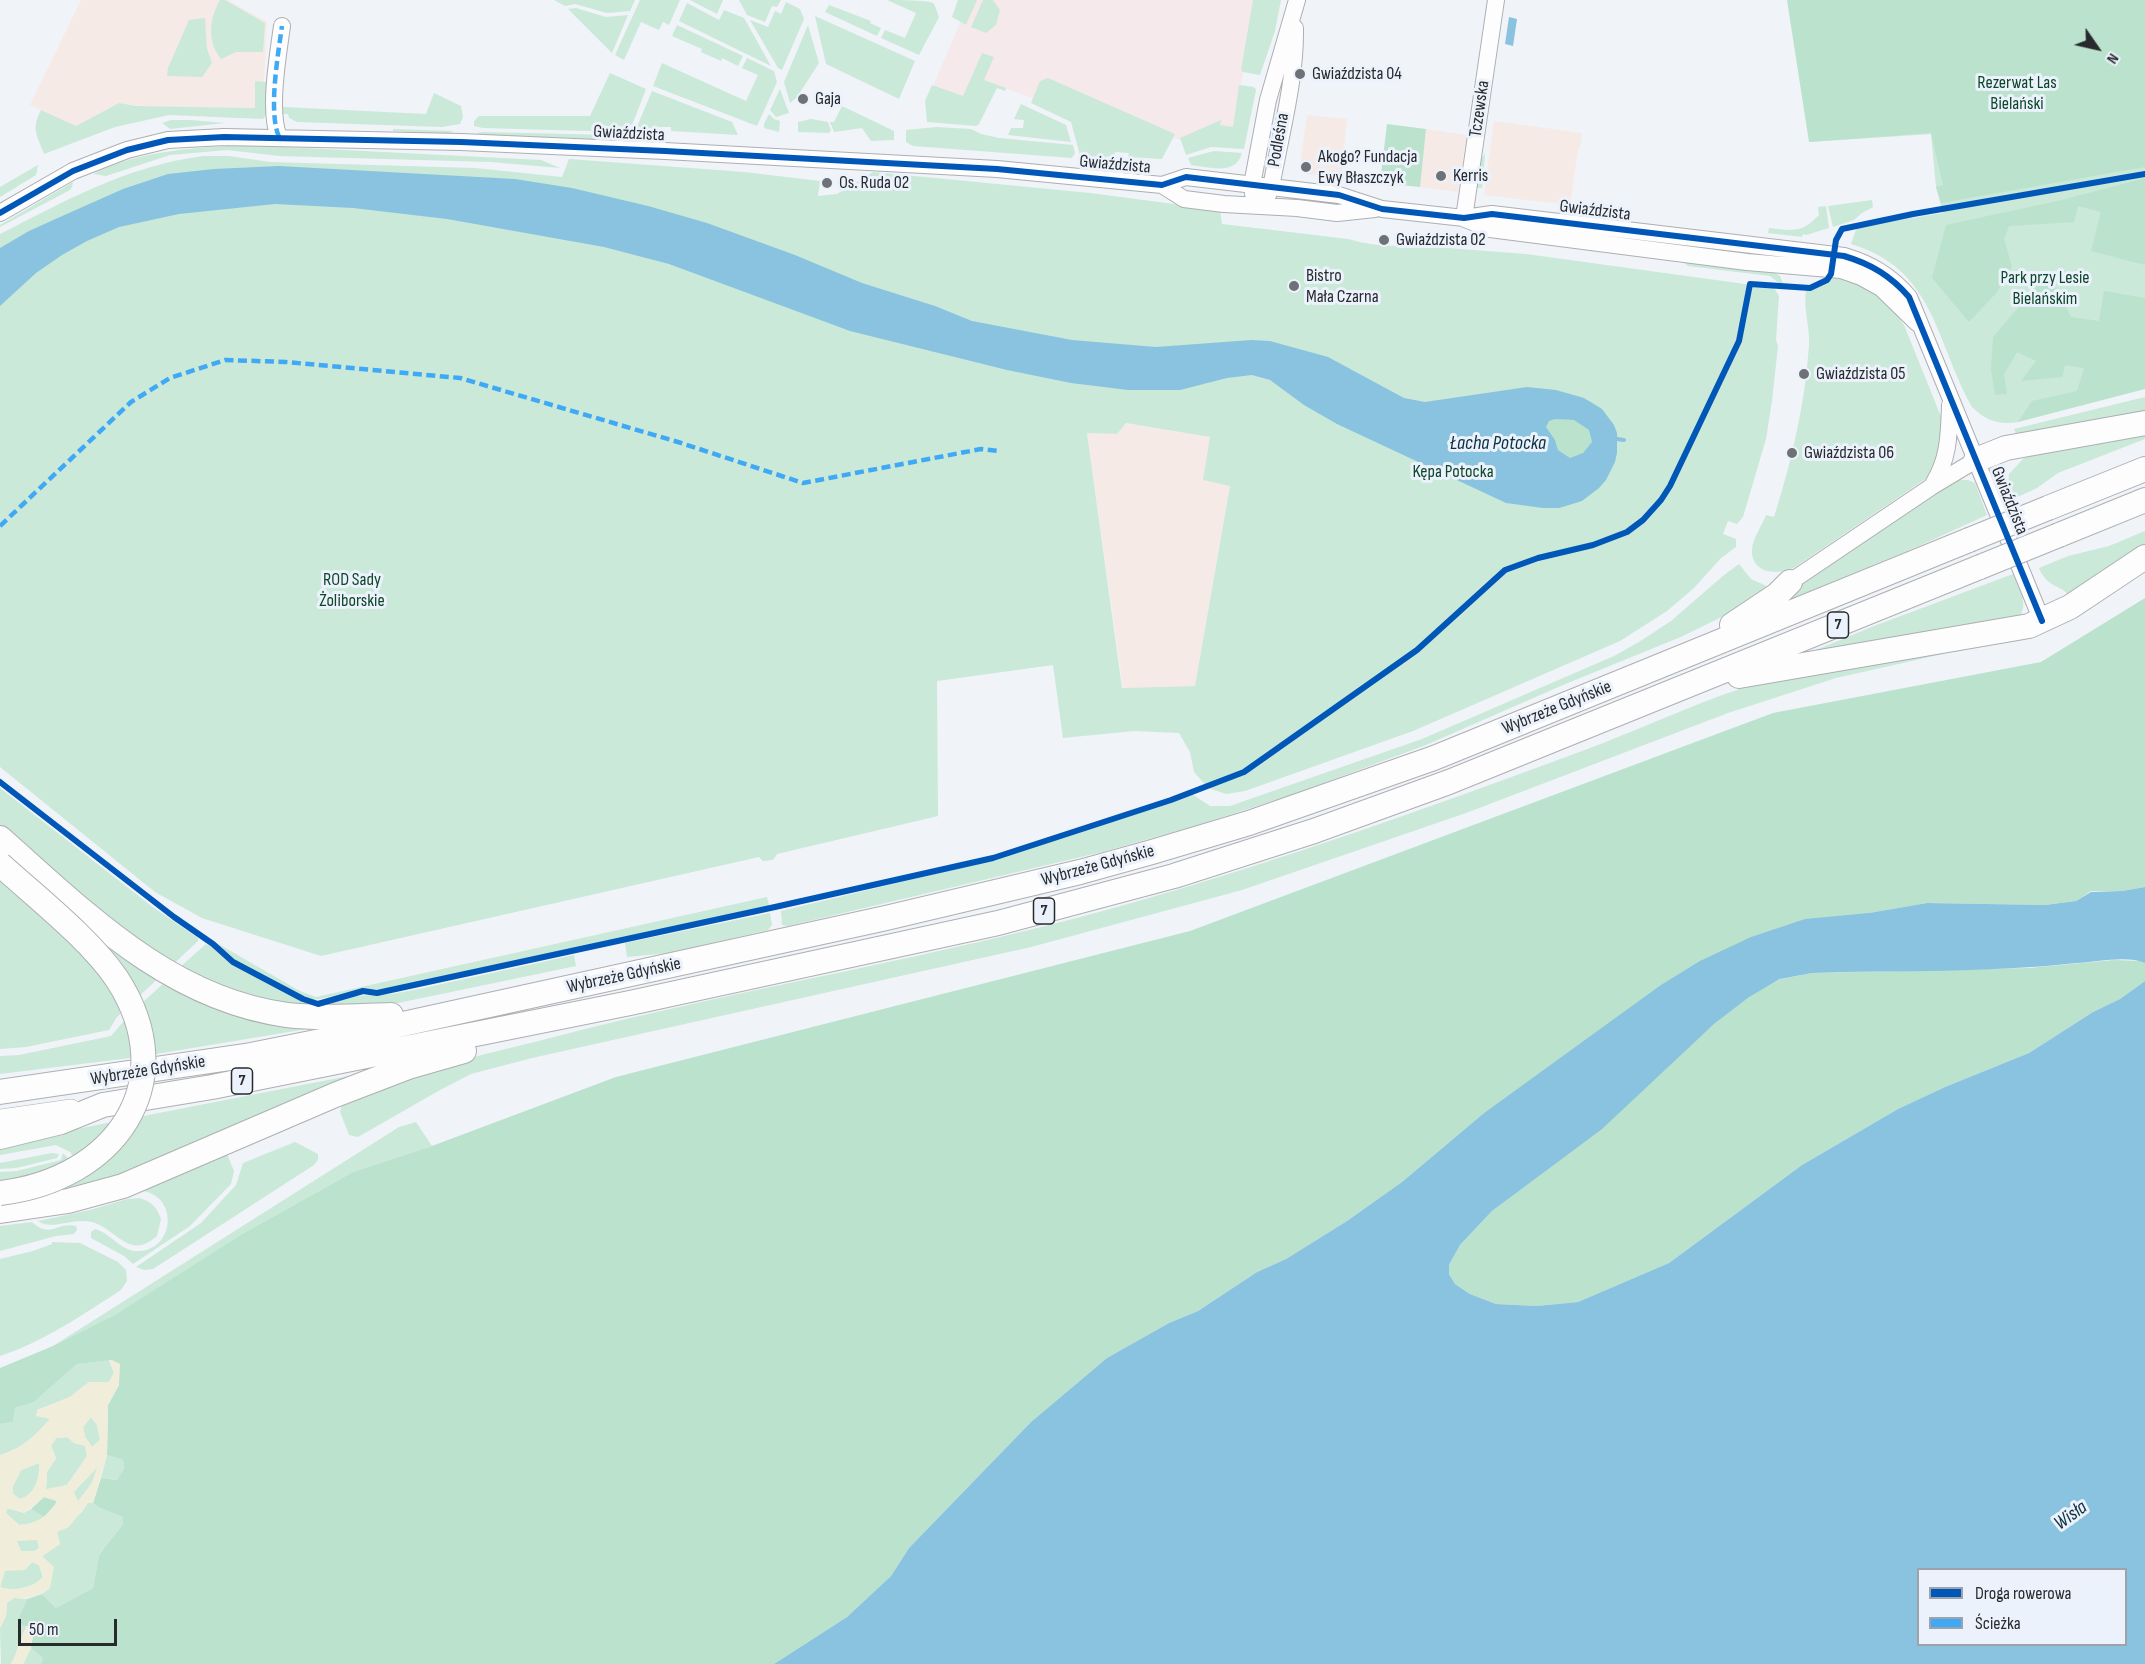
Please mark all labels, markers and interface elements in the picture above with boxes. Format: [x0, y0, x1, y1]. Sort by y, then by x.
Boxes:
north arrow [2067, 18, 2127, 78]
text: N [2102, 49, 2123, 67]
place label: Gwiaździsta 04 [1312, 63, 1402, 85]
marker: Gwiaździsta 04 [1293, 67, 1307, 81]
park label: Rezerwat Las Bielański [1977, 72, 2057, 115]
street label: Tczewska [1465, 79, 1495, 139]
place label: Gaja [815, 88, 841, 110]
marker: Gaja [796, 92, 810, 106]
street label: Podleśna [1264, 111, 1294, 169]
street label: Gwiaździsta [593, 121, 665, 147]
place label: Akogo? Fundacja Ewy Błaszczyk [1318, 146, 1417, 188]
street label: Gwiaździsta [1078, 151, 1152, 179]
marker: Akogo? Fundacja Ewy Błaszczyk [1299, 160, 1313, 174]
place label: Kerris [1453, 165, 1488, 187]
marker: Kerris [1434, 169, 1448, 183]
place label: Os. Ruda 02 [839, 172, 909, 194]
marker: Os. Ruda 02 [820, 176, 834, 190]
street label: Gwiaździsta [1558, 196, 1632, 226]
place label: Gwiaździsta 02 [1396, 229, 1486, 251]
marker: Gwiaździsta 02 [1377, 233, 1391, 247]
place label: Bistro Mała Czarna [1306, 265, 1379, 308]
park label: Park przy Lesie Bielańskim [2001, 267, 2089, 310]
marker: Bistro Mała Czarna [1287, 279, 1301, 293]
place label: Gwiaździsta 05 [1816, 363, 1906, 385]
marker: Gwiaździsta 05 [1797, 367, 1811, 381]
water label: Łacha Potocka [1450, 432, 1546, 456]
place label: Gwiaździsta 06 [1804, 442, 1894, 464]
marker: Gwiaździsta 06 [1785, 446, 1799, 460]
park label: Kępa Potocka [1412, 461, 1494, 483]
street label: Gwiaździsta [1986, 464, 2032, 538]
park label: ROD Sady Żoliborskie [319, 569, 385, 612]
road number: 7 [1828, 612, 1848, 638]
street label: Wybrzeże Gdyńskie [1499, 676, 1615, 740]
street label: Wybrzeże Gdyńskie [1039, 841, 1157, 891]
road number: 7 [1034, 898, 1054, 924]
street label: Wybrzeże Gdyńskie [565, 953, 683, 999]
street label: Wybrzeże Gdyńskie [89, 1051, 207, 1091]
road number: 7 [232, 1068, 252, 1094]
water label: Wisła [2050, 1496, 2092, 1536]
legend [1917, 1568, 2127, 1646]
text: Droga rowerowa [1975, 1583, 2072, 1604]
scale bar [21, 1607, 120, 1645]
text: Ścieżka [1975, 1613, 2021, 1634]
text: 50 m [29, 1619, 59, 1640]

